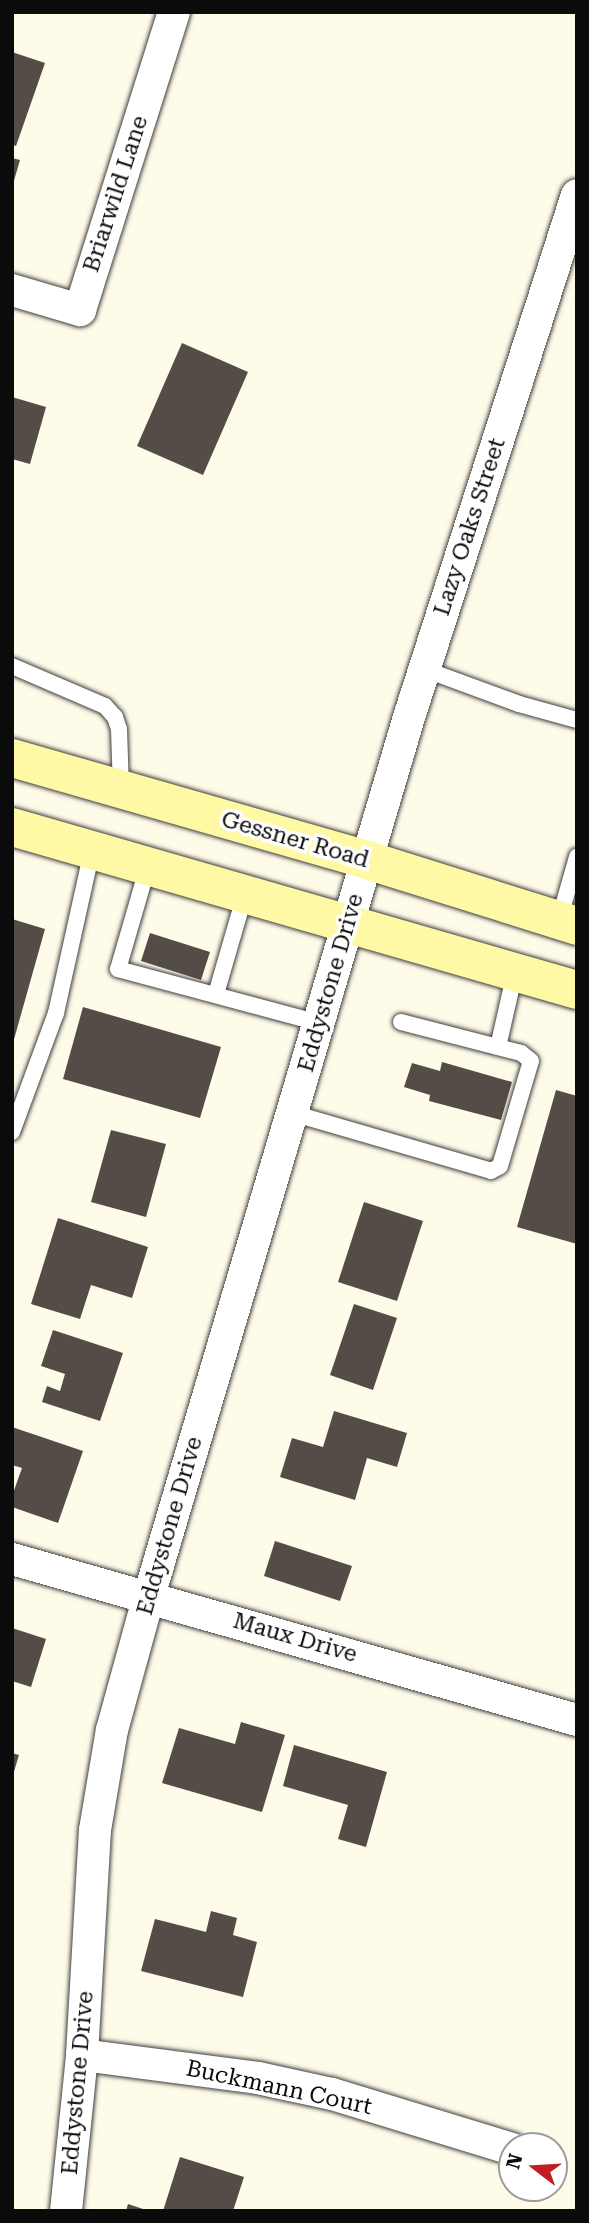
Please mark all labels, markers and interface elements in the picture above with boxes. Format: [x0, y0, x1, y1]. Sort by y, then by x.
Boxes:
street label: Briarwild Lane [78, 112, 154, 276]
street label: Lazy Oaks Street [428, 435, 512, 619]
street label: Gessner Road [218, 806, 372, 874]
street label: Eddystone Drive [292, 891, 370, 1075]
street label: Eddystone Drive [131, 1434, 209, 1618]
street label: Maux Drive [230, 1607, 360, 1669]
street label: Eddystone Drive [56, 1990, 100, 2176]
street label: Buckmann Court [184, 2055, 374, 2121]
north arrow [498, 2132, 568, 2202]
text: N [501, 2151, 527, 2172]

